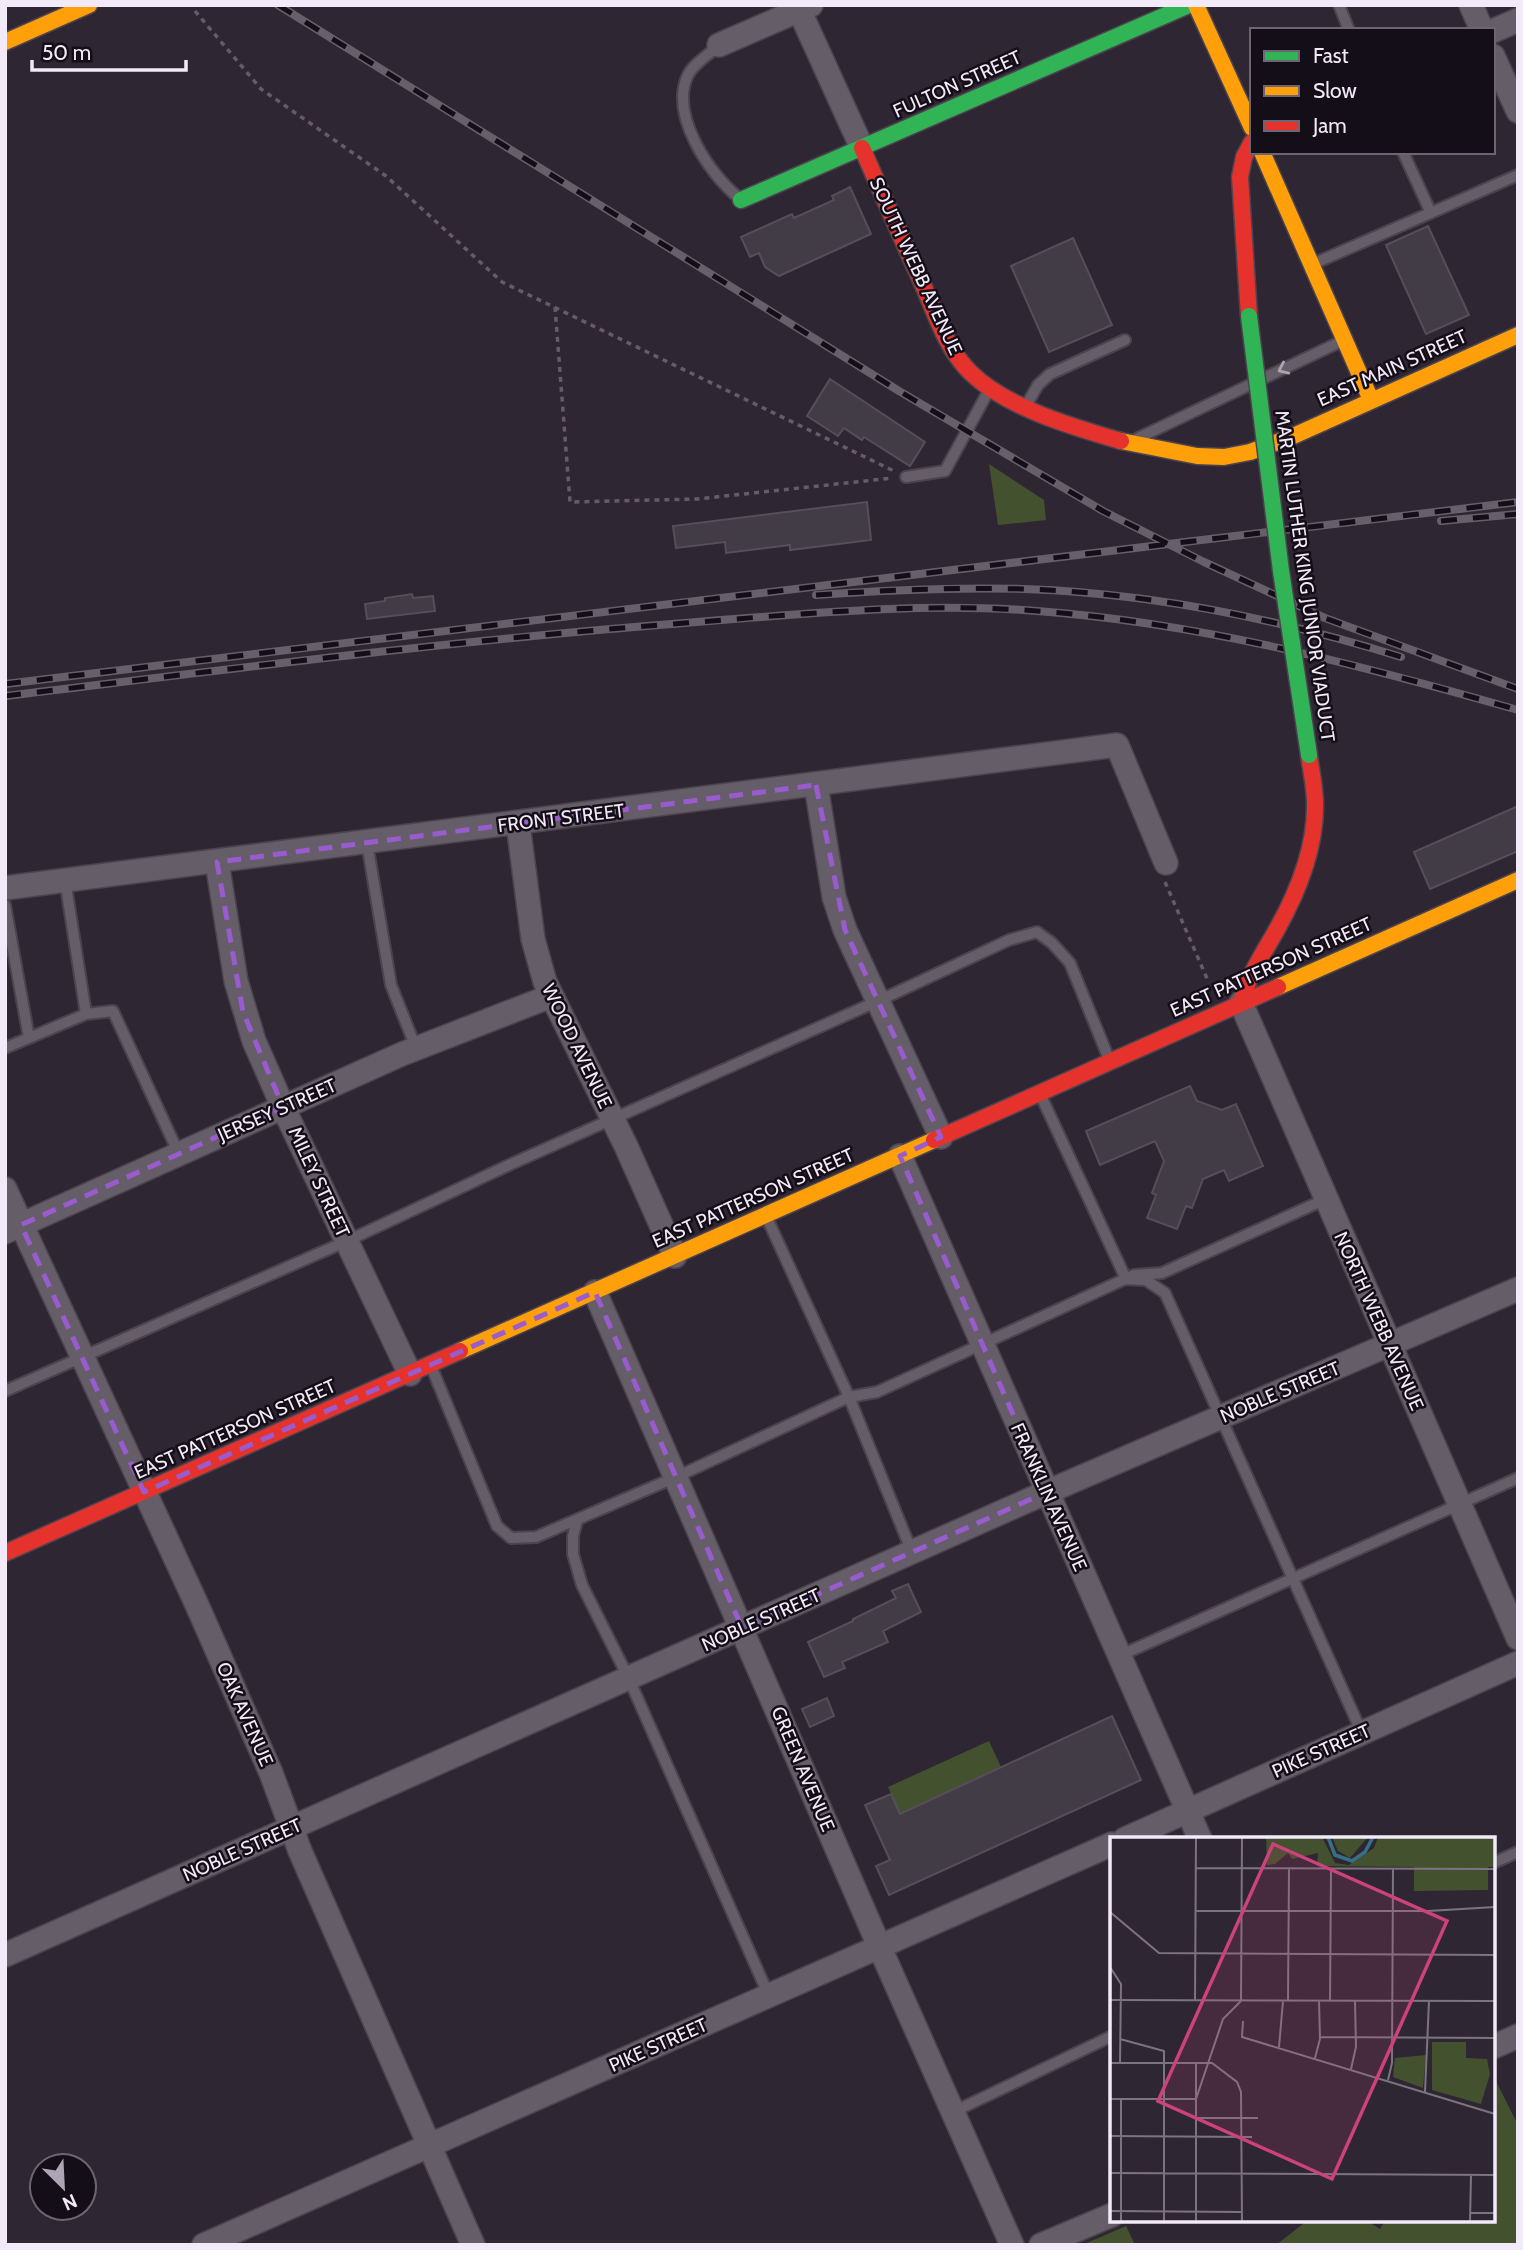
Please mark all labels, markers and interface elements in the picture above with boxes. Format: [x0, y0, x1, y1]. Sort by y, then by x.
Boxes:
scale bar [32, 28, 186, 72]
legend [1250, 28, 1495, 154]
text: 50 m [42, 40, 91, 65]
text: Fast [1313, 43, 1349, 68]
street label: FULTON STREET [889, 45, 1025, 123]
text: Slow [1313, 78, 1357, 103]
text: Jam [1312, 113, 1347, 138]
street label: SOUTH WEBB AVENUE [865, 174, 967, 358]
street label: EAST MAIN STREET [1314, 325, 1470, 411]
one-way arrow [1278, 361, 1290, 375]
street label: MARTIN LUTHER KING JUNIOR VIADUCT [1270, 409, 1340, 743]
street label: FRONT STREET [496, 799, 626, 837]
street label: EAST PATTERSON STREET [1167, 912, 1375, 1022]
street label: WOOD AVENUE [537, 980, 617, 1112]
street label: JERSEY STREET [213, 1074, 340, 1147]
street label: MILEY STREET [283, 1123, 355, 1241]
street label: EAST PATTERSON STREET [649, 1143, 857, 1253]
street label: NORTH WEBB AVENUE [1329, 1228, 1429, 1414]
street label: NOBLE STREET [1217, 1356, 1343, 1428]
street label: EAST PATTERSON STREET [131, 1374, 339, 1484]
street label: FRANKLIN AVENUE [1006, 1419, 1092, 1575]
street label: NOBLE STREET [698, 1584, 824, 1656]
street label: OAK AVENUE [212, 1658, 278, 1770]
street label: GREEN AVENUE [766, 1703, 840, 1835]
street label: PIKE STREET [1268, 1719, 1374, 1783]
street label: NOBLE STREET [179, 1814, 305, 1886]
inset map [1110, 1837, 1495, 2222]
street label: PIKE STREET [605, 2013, 711, 2077]
north arrow [28, 2152, 98, 2222]
text: N [59, 2189, 81, 2215]

